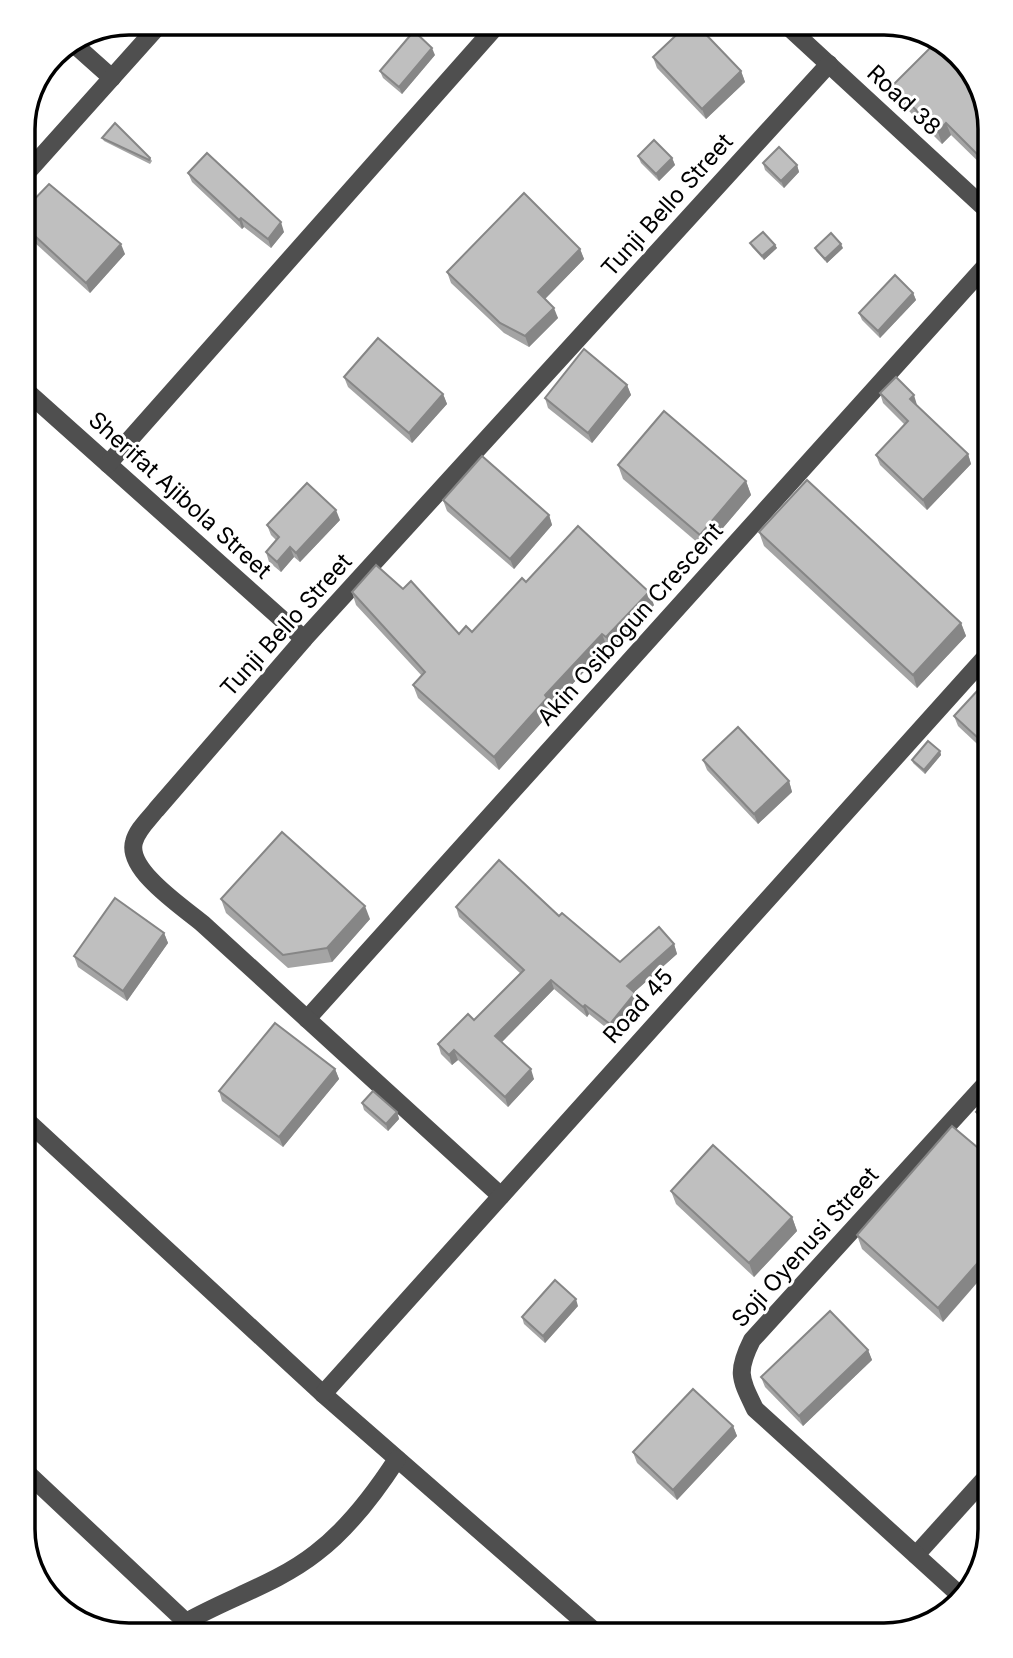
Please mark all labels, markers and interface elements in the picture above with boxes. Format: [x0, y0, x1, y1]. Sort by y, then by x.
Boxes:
street label: Road 38 [861, 59, 947, 141]
street label: Tunji Bello Street [595, 127, 739, 282]
street label: Sherifat Ajibola Street [83, 406, 277, 585]
street label: Akin Osibogun Crescent [531, 516, 729, 731]
street label: Tunji Bello Street [214, 547, 358, 702]
street label: Road 45 [597, 963, 679, 1049]
street label: Soji Oyenusi Street [726, 1161, 885, 1333]

